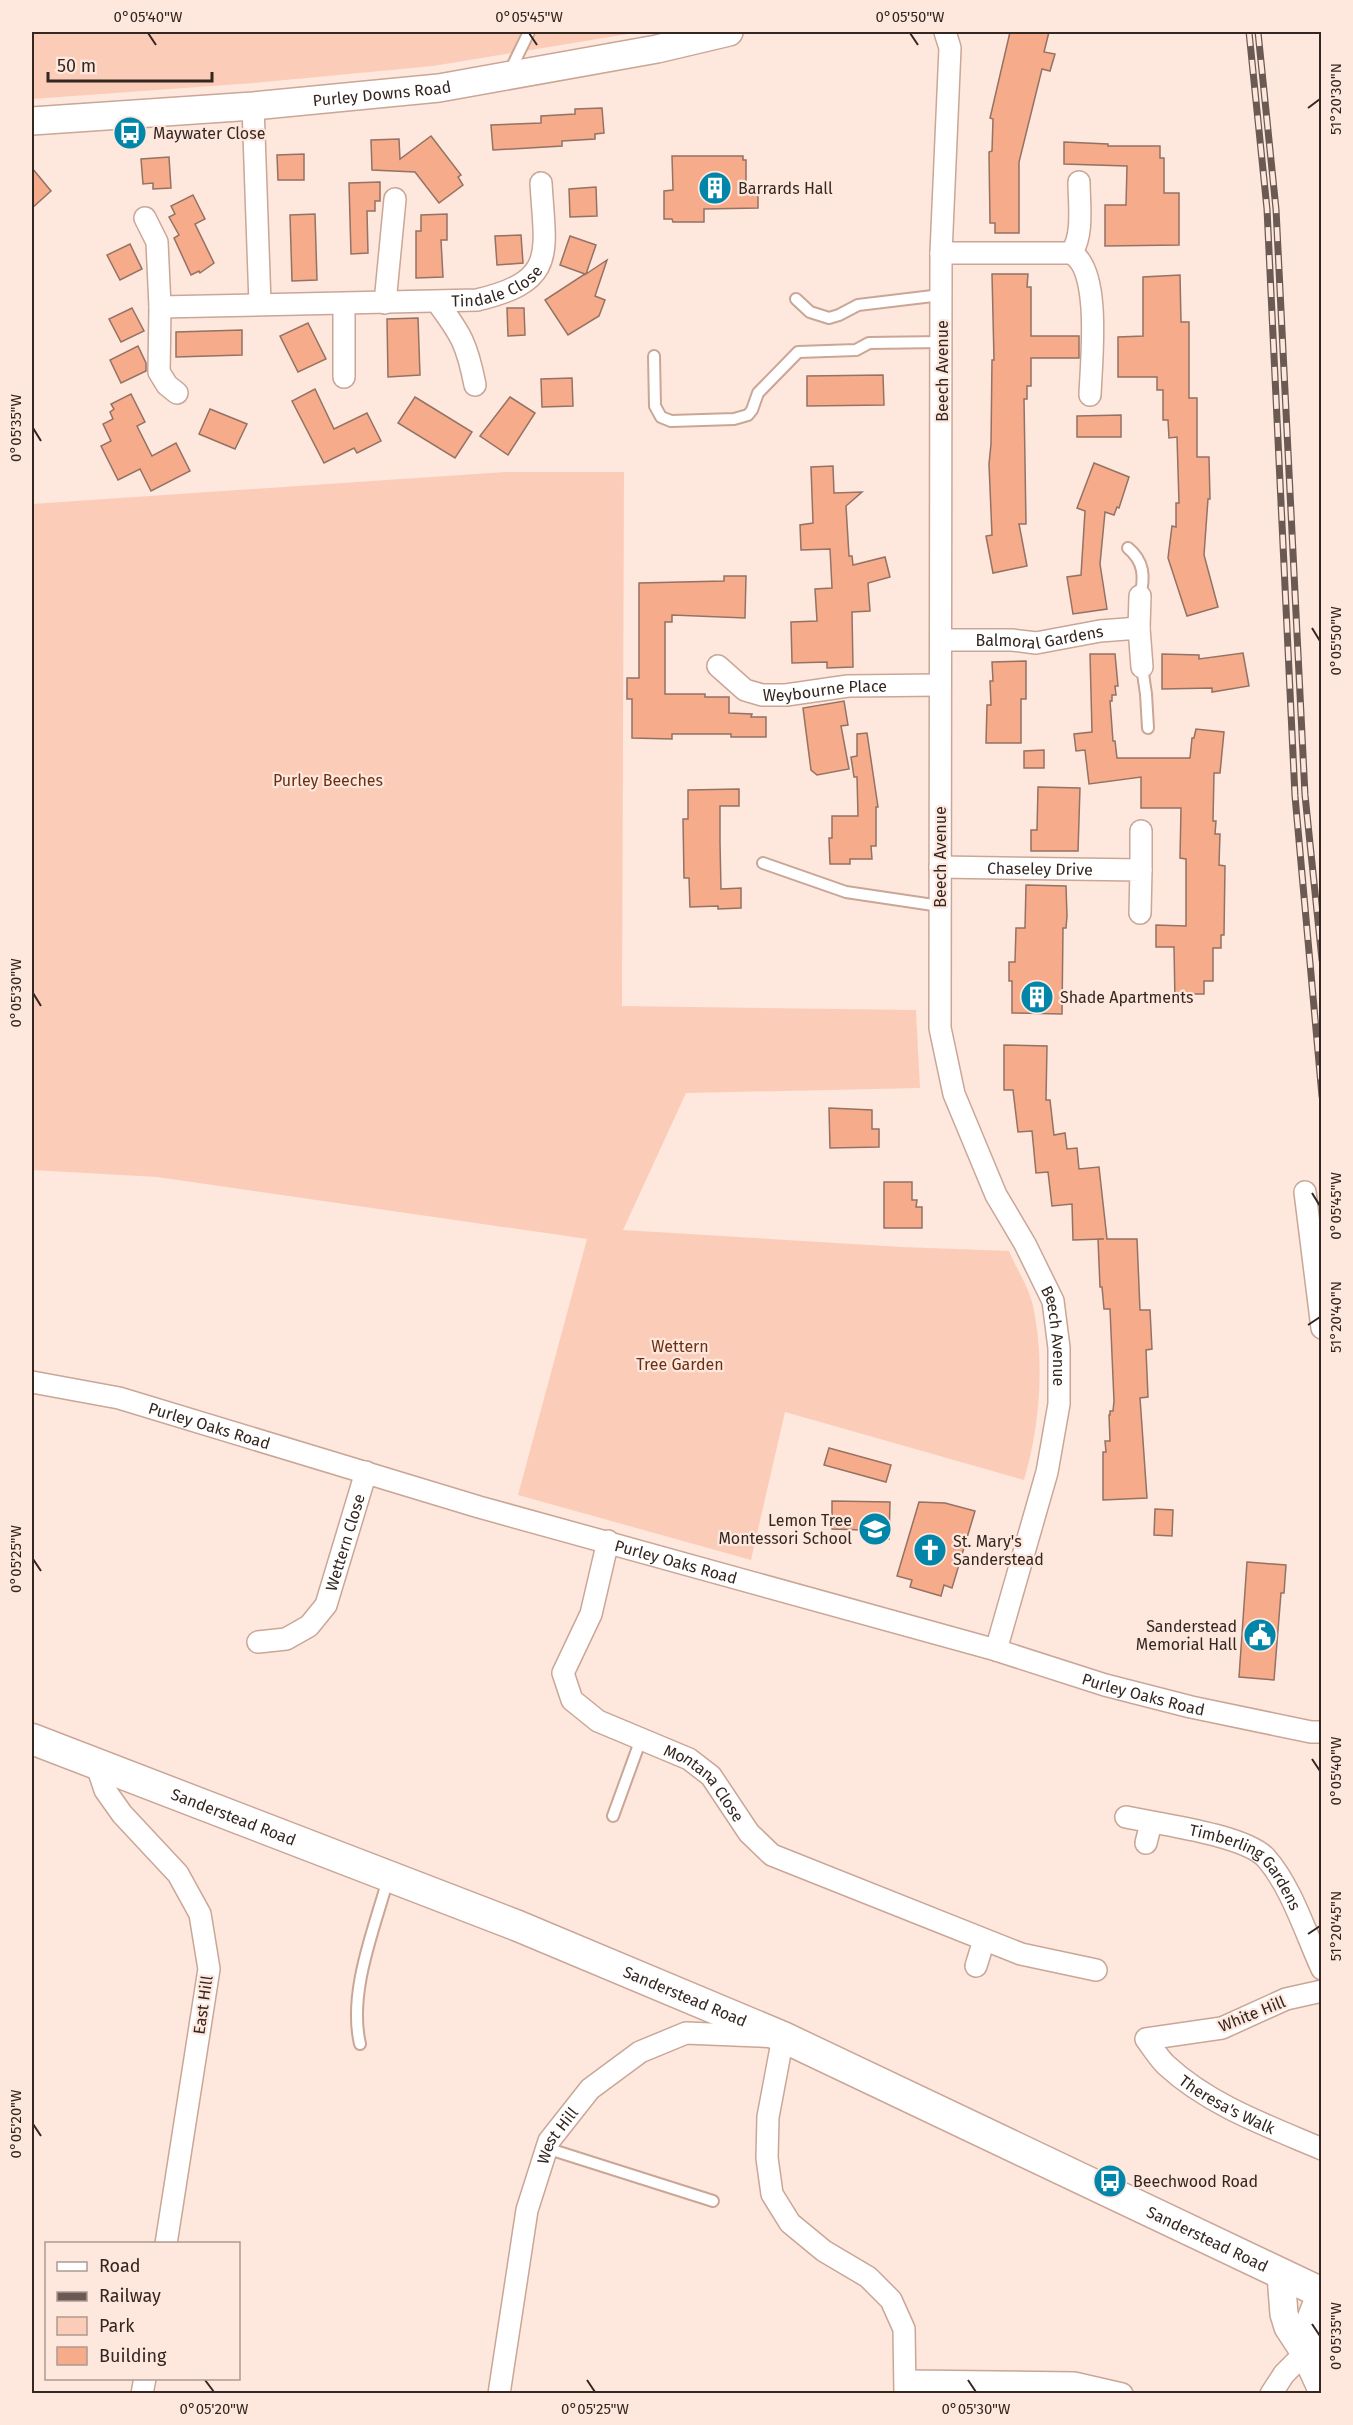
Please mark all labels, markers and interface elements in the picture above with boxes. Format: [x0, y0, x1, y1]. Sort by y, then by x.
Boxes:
text: 0°05'40"W [114, 8, 183, 26]
text: 0°05'45"W [495, 8, 563, 26]
text: 0°05'50"W [875, 8, 945, 26]
scale bar [48, 45, 212, 83]
text: 50 m [57, 55, 96, 77]
text: 51°20'30"N [1327, 63, 1345, 135]
street label: Purley Downs Road [312, 77, 453, 110]
bus stop icon: Maywater Close [112, 115, 148, 151]
place label: Maywater Close [153, 124, 265, 143]
building icon: Barrards Hall [697, 170, 733, 206]
place label: Barrards Hall [738, 179, 833, 198]
street label: Tindale Close [451, 262, 546, 310]
street label: Beech Avenue [933, 320, 952, 422]
text: 0°05'35"W [7, 393, 25, 462]
text: 0°05'50"W [1327, 606, 1345, 676]
street label: Balmoral Gardens [976, 621, 1105, 652]
street label: Weybourne Place [763, 676, 887, 705]
park label: Purley Beeches [273, 771, 383, 790]
street label: Beech Avenue [931, 806, 950, 908]
street label: Chaseley Drive [987, 858, 1093, 879]
text: 0°05'30"W [7, 958, 25, 1028]
building icon: Shade Apartments [1019, 979, 1055, 1015]
place label: Shade Apartments [1060, 988, 1194, 1007]
text: 0°05'45"W [1327, 1172, 1345, 1240]
text: 51°20'40"N [1327, 1281, 1345, 1353]
street label: Beech Avenue [1037, 1282, 1069, 1386]
park label: Wettern Tree Garden [636, 1337, 724, 1374]
street label: Purley Oaks Road [146, 1398, 273, 1453]
street label: Wettern Close [321, 1491, 368, 1593]
place label: Lemon Tree Montessori School [718, 1511, 852, 1548]
school or university icon: Lemon Tree Montessori School [857, 1511, 893, 1547]
text: 0°05'25"W [7, 1524, 25, 1593]
church icon: St. Mary's Sanderstead [912, 1532, 948, 1568]
place label: St. Mary's Sanderstead [953, 1532, 1044, 1569]
street label: Purley Oaks Road [613, 1536, 739, 1587]
place label: Sanderstead Memorial Hall [1136, 1617, 1237, 1654]
public building icon: Sanderstead Memorial Hall [1242, 1617, 1278, 1653]
street label: Purley Oaks Road [1080, 1669, 1206, 1719]
text: 0°05'40"W [1327, 1736, 1345, 1805]
street label: Montana Close [661, 1740, 748, 1825]
street label: Sanderstead Road [169, 1784, 299, 1849]
street label: Timberling Gardens [1188, 1820, 1305, 1913]
text: 51°20'45"N [1327, 1891, 1345, 1961]
street label: Sanderstead Road [621, 1962, 750, 2030]
street label: East Hill [189, 1974, 217, 2036]
street label: White Hill [1216, 1992, 1288, 2036]
street label: Theresa's Walk [1176, 2070, 1279, 2138]
text: 0°05'20"W [7, 2089, 25, 2158]
street label: West Hill [533, 2103, 582, 2166]
bus stop icon: Beechwood Road [1092, 2163, 1128, 2199]
place label: Beechwood Road [1133, 2172, 1258, 2191]
street label: Sanderstead Road [1144, 2202, 1271, 2276]
legend [45, 2242, 240, 2380]
text: Road [99, 2255, 141, 2277]
text: Railway [99, 2285, 161, 2307]
text: 0°05'35"W [1327, 2301, 1345, 2370]
text: Park [99, 2315, 135, 2337]
text: Building [99, 2345, 167, 2367]
text: 0°05'20"W [180, 2400, 249, 2418]
text: 0°05'25"W [561, 2400, 630, 2418]
text: 0°05'30"W [941, 2400, 1011, 2418]

